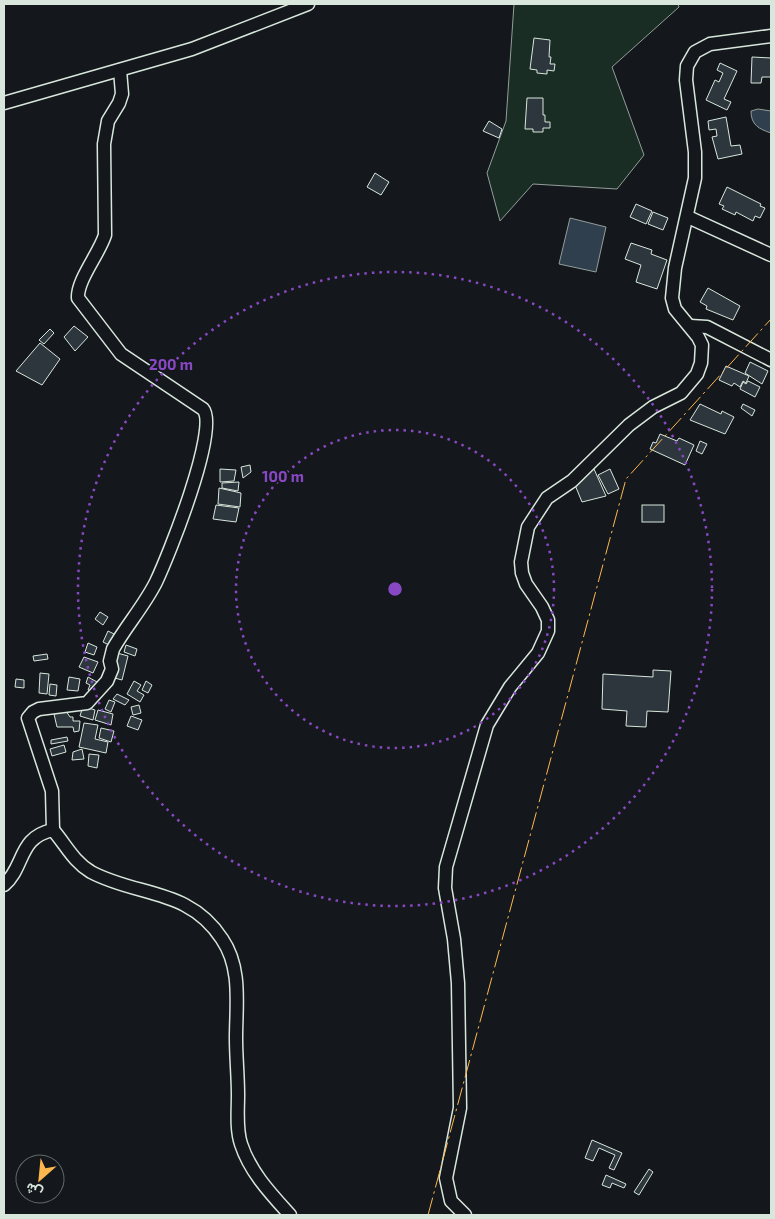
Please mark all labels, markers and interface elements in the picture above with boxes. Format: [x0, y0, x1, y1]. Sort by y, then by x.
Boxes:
text: 200 m [149, 355, 193, 373]
text: 100 m [262, 467, 304, 485]
centre of rings [386, 580, 404, 598]
north arrow [15, 1154, 65, 1204]
text: ش [22, 1179, 46, 1202]

